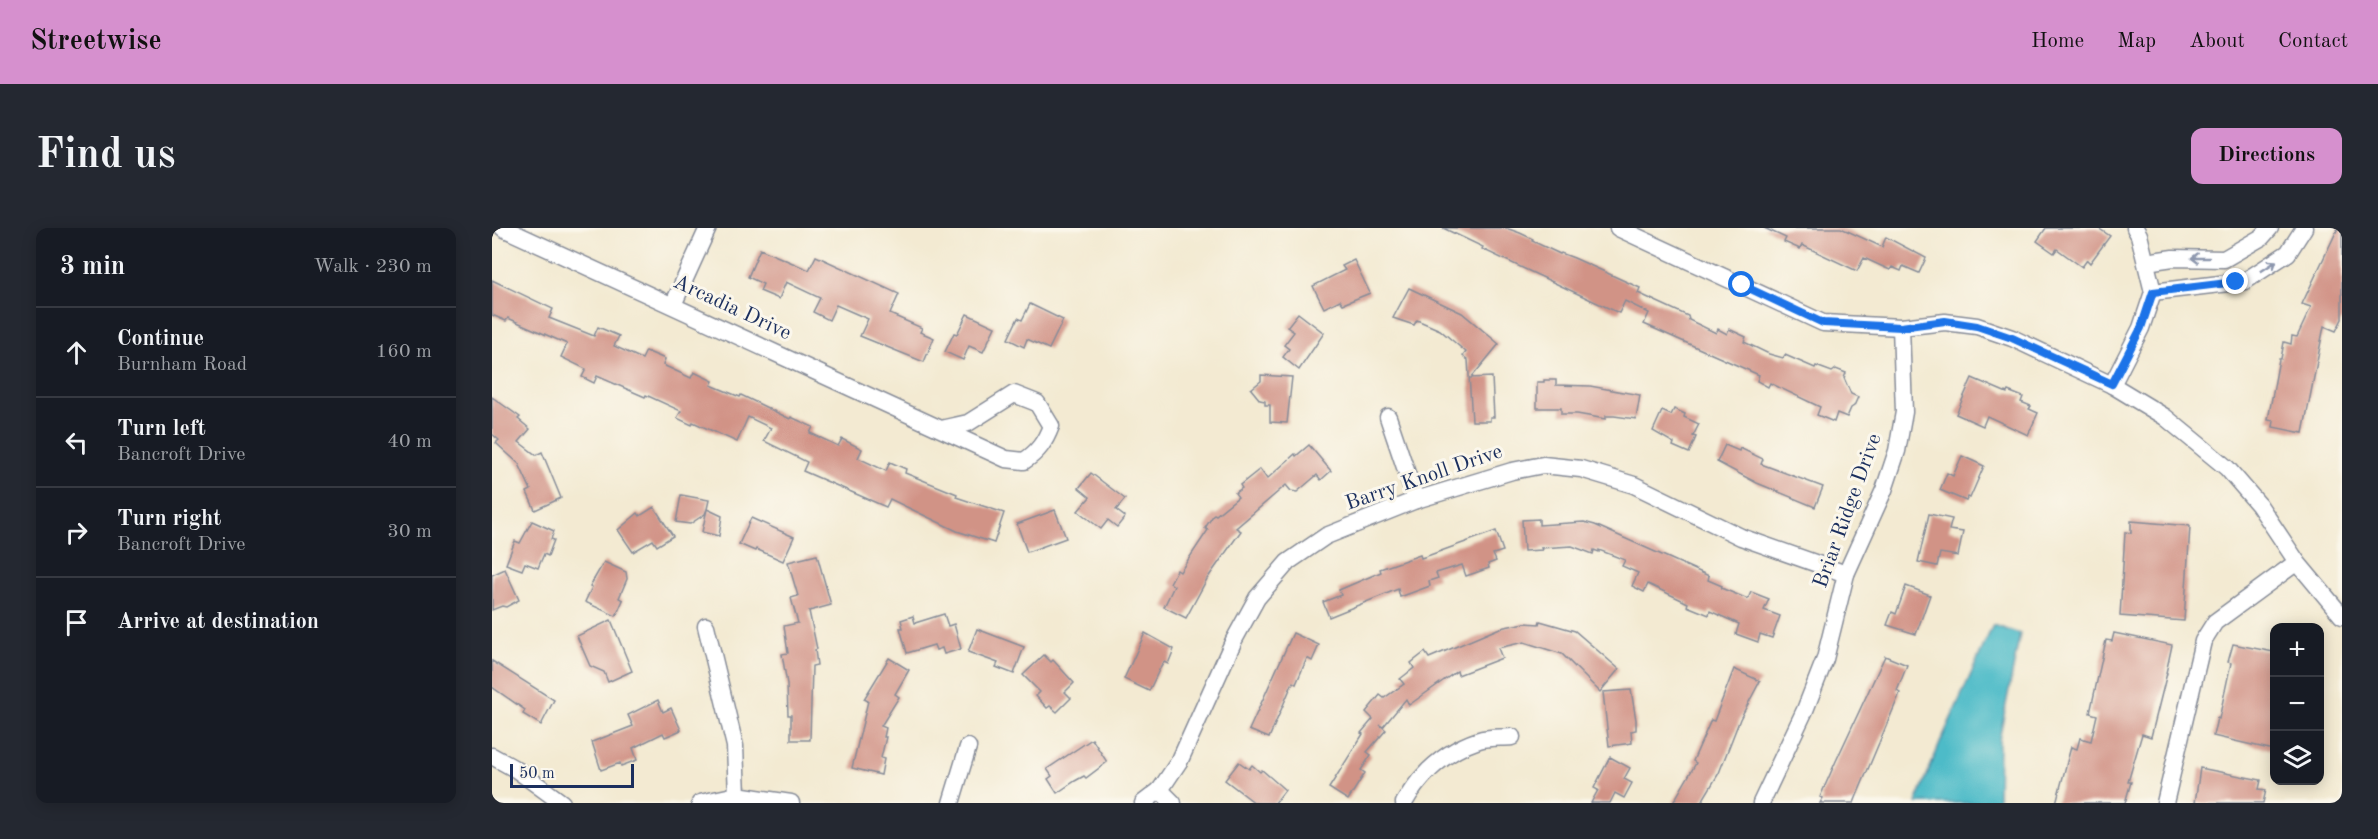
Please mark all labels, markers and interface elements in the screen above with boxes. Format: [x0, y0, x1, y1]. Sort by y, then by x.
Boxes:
text: Streetwise [30, 28, 162, 56]
text: Home [2031, 31, 2084, 52]
text: Map [2117, 31, 2156, 52]
text: About [2189, 31, 2245, 52]
text: Contact [2278, 31, 2348, 52]
button: Directions [2191, 128, 2342, 184]
text: Find us [36, 135, 175, 177]
one-way arrow [2191, 253, 2211, 264]
text: 3 min [60, 254, 125, 280]
text: Walk · 230 m [313, 257, 432, 277]
one-way arrow [2260, 259, 2277, 271]
route end [2222, 268, 2248, 294]
route start [1728, 271, 1754, 297]
street label: Arcadia Drive [670, 272, 794, 344]
text: Continue [117, 328, 204, 350]
icon: ahead [60, 336, 93, 369]
text: 160 m [376, 342, 432, 362]
text: Burnham Road [117, 355, 247, 375]
text: Turn left [117, 418, 206, 440]
icon: left [60, 426, 93, 459]
street label: Briar Ridge Drive [1810, 431, 1886, 591]
text: 40 m [387, 432, 432, 452]
street label: Barry Knoll Drive [1343, 441, 1505, 515]
text: Bancroft Drive [117, 445, 246, 465]
text: Turn right [117, 508, 221, 530]
icon: right [60, 516, 93, 549]
text: 30 m [387, 522, 432, 542]
text: Bancroft Drive [117, 535, 246, 555]
icon: arrive [60, 606, 93, 639]
text: Arrive at destination [117, 611, 319, 633]
map controls [2270, 623, 2324, 785]
button: + [2270, 623, 2324, 677]
button: − [2270, 677, 2324, 731]
button: layers [2270, 731, 2324, 785]
scale bar [510, 761, 634, 788]
text: 50 m [519, 766, 555, 782]

